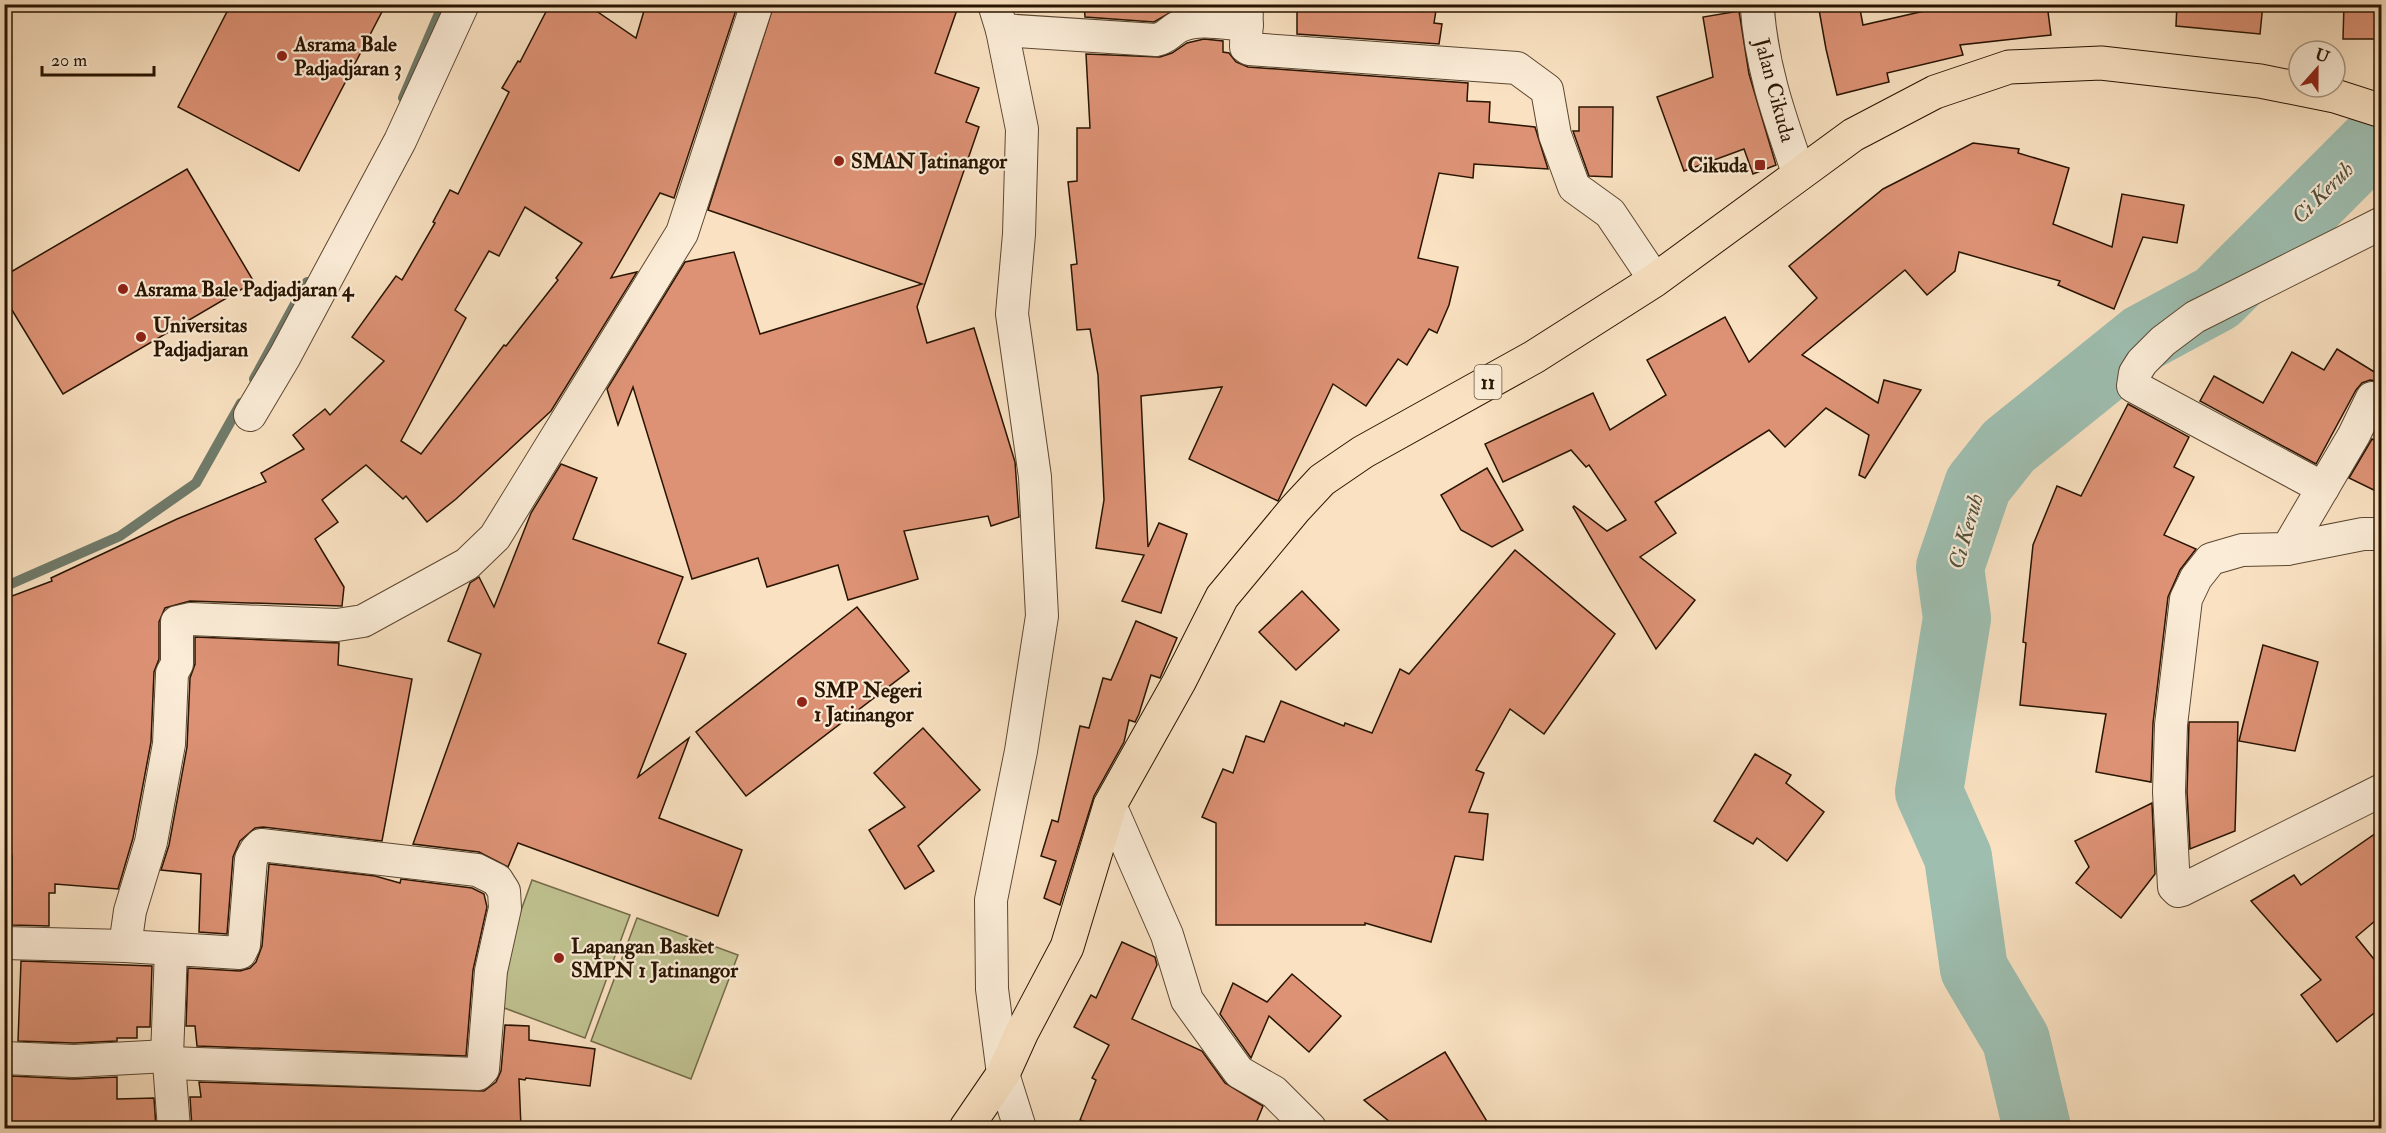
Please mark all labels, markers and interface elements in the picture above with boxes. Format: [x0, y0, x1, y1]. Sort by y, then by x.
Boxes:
place label: Asrama Bale Padjadjaran 3 [293, 31, 402, 82]
street label: Jalan Cikuda [1747, 34, 1801, 145]
scale bar [42, 39, 154, 77]
north arrow [2287, 39, 2347, 99]
text: U [2312, 44, 2332, 68]
text: 20 m [51, 49, 87, 72]
marker: Asrama Bale Padjadjaran 3 [275, 49, 289, 63]
place label: SMAN Jatinangor [851, 148, 1008, 175]
place label: Cikuda [1687, 152, 1749, 179]
marker: SMAN Jatinangor [832, 154, 846, 168]
water label: Ci Keruh [2286, 155, 2360, 230]
marker: Cikuda [1753, 158, 1767, 172]
place label: Asrama Bale Padjadjaran 4 [134, 276, 355, 303]
marker: Asrama Bale Padjadjaran 4 [116, 282, 130, 296]
place label: Universitas Padjadjaran [153, 312, 249, 363]
marker: Universitas Padjadjaran [134, 330, 148, 344]
road number: 11 [1474, 365, 1502, 399]
water label: Ci Keruh [1942, 490, 1990, 572]
place label: SMP Negeri 1 Jatinangor [814, 677, 923, 728]
marker: SMP Negeri 1 Jatinangor [795, 695, 809, 709]
place label: Lapangan Basket SMPN 1 Jatinangor [571, 933, 739, 984]
marker: Lapangan Basket SMPN 1 Jatinangor [552, 951, 566, 965]

